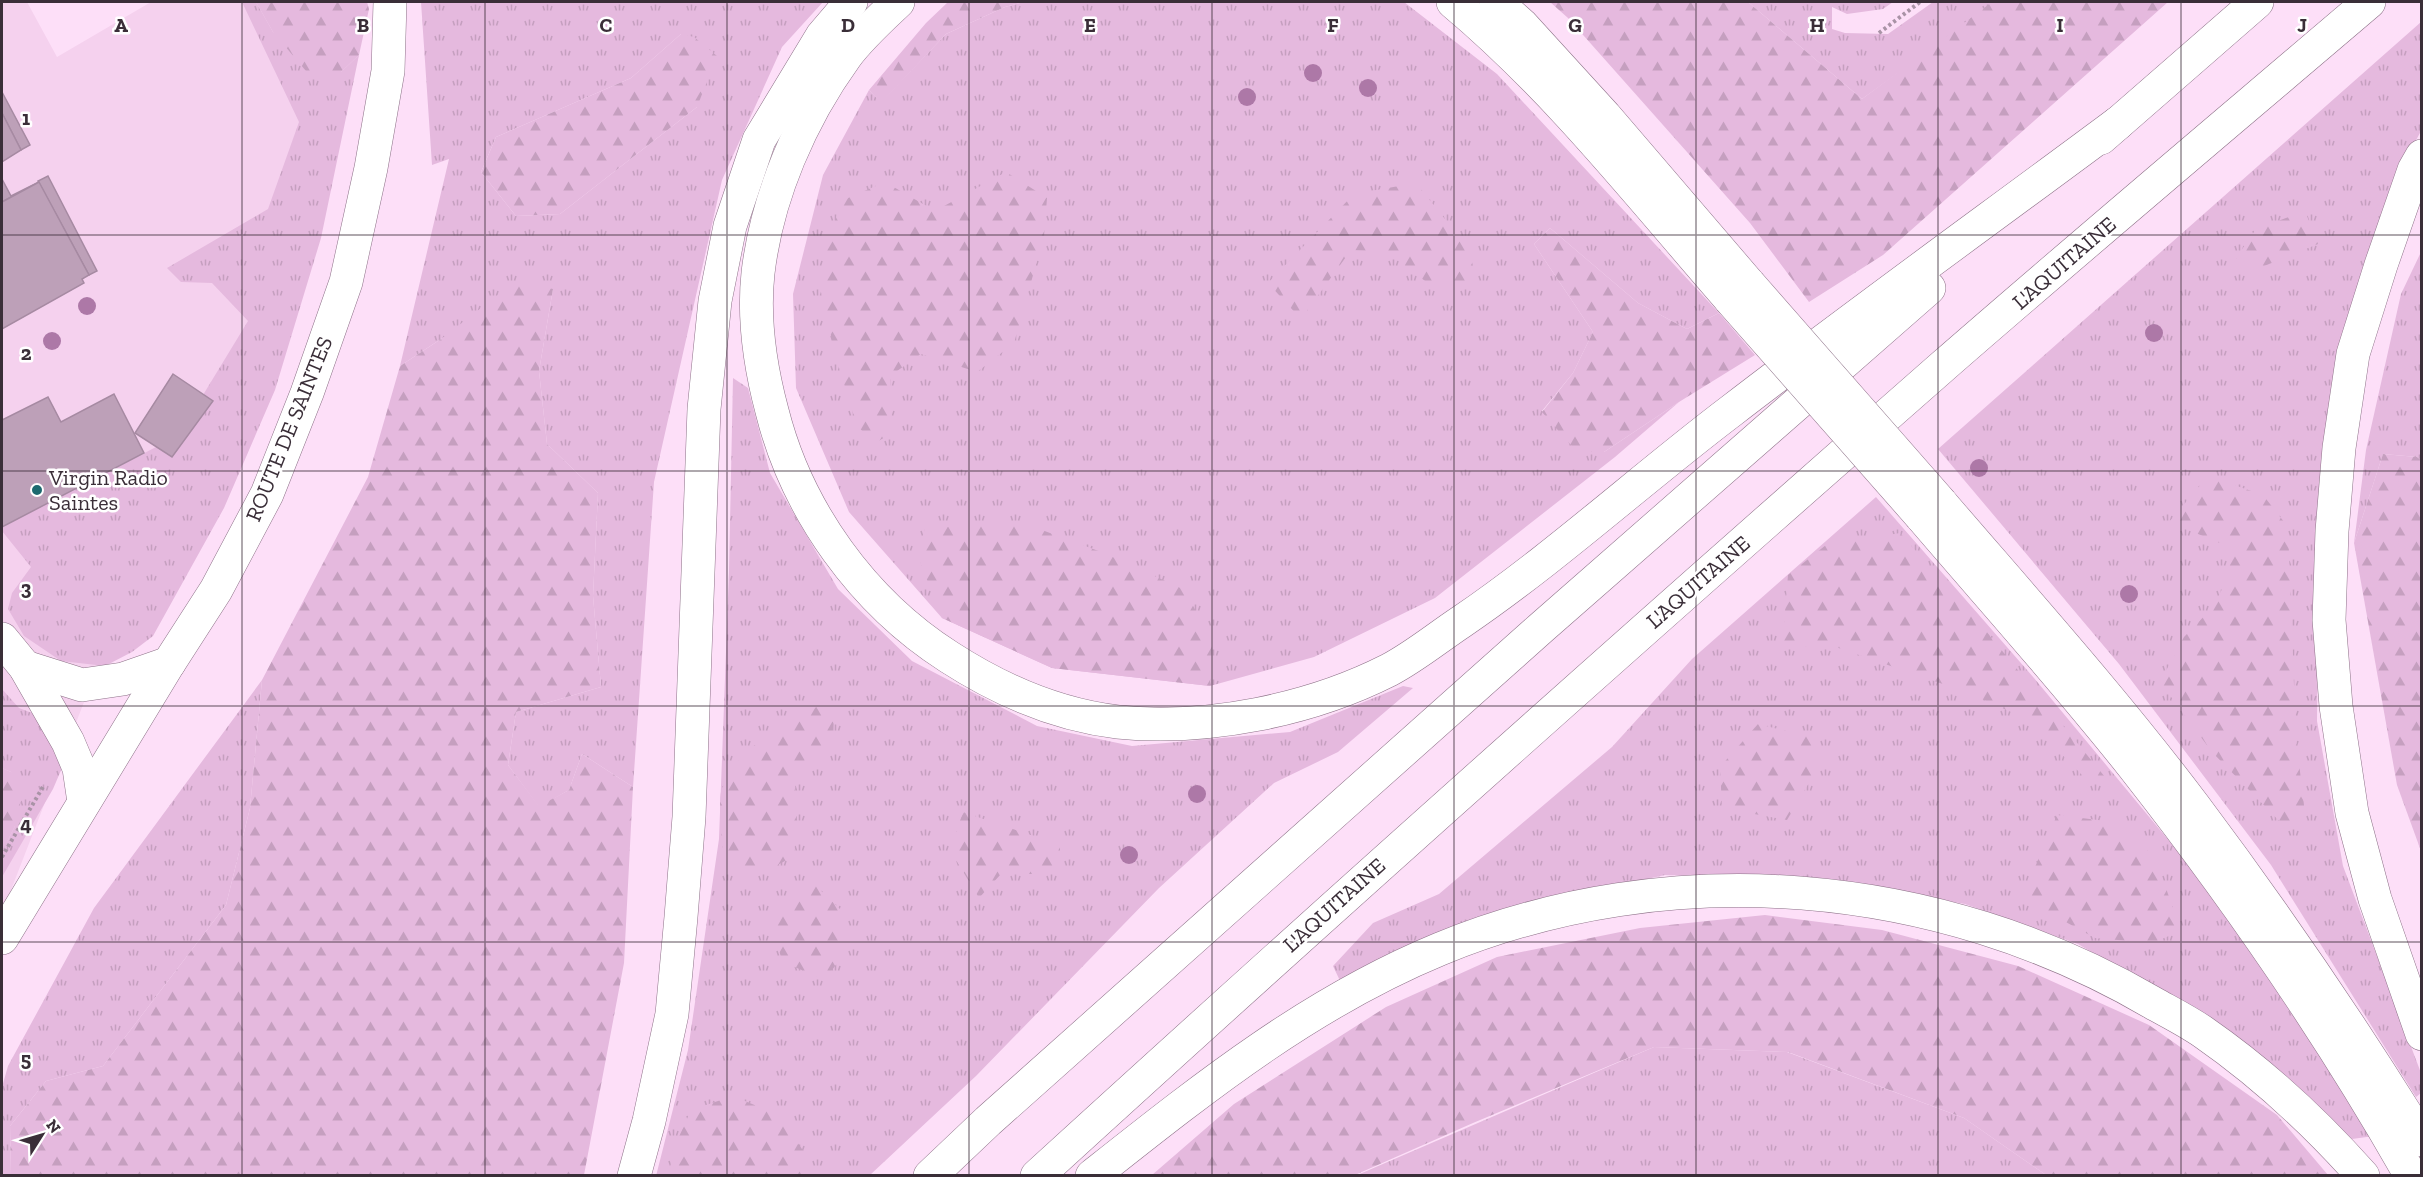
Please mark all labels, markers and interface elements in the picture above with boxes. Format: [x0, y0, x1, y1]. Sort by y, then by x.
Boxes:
text: A [114, 13, 128, 37]
text: B [357, 13, 369, 37]
text: C [600, 13, 613, 37]
text: D [841, 13, 855, 37]
text: E [1084, 13, 1096, 37]
text: F [1327, 13, 1339, 37]
text: G [1568, 13, 1582, 37]
text: H [1809, 13, 1825, 37]
text: I [2056, 13, 2064, 37]
text: J [2297, 13, 2307, 37]
text: 1 [22, 106, 30, 130]
street label: L'AQUITAINE [2007, 211, 2121, 315]
street label: ROUTE DE SAINTES [240, 333, 338, 525]
text: 2 [21, 341, 32, 365]
place label: Virgin Radio Saintes [48, 464, 168, 516]
marker: Virgin Radio Saintes [30, 483, 44, 497]
street label: L'AQUITAINE [1641, 530, 1755, 634]
text: 3 [21, 576, 32, 600]
text: 4 [20, 812, 32, 836]
street label: L'AQUITAINE [1277, 852, 1391, 958]
text: 5 [21, 1047, 31, 1071]
north arrow [12, 1105, 72, 1165]
text: N [42, 1116, 65, 1137]

